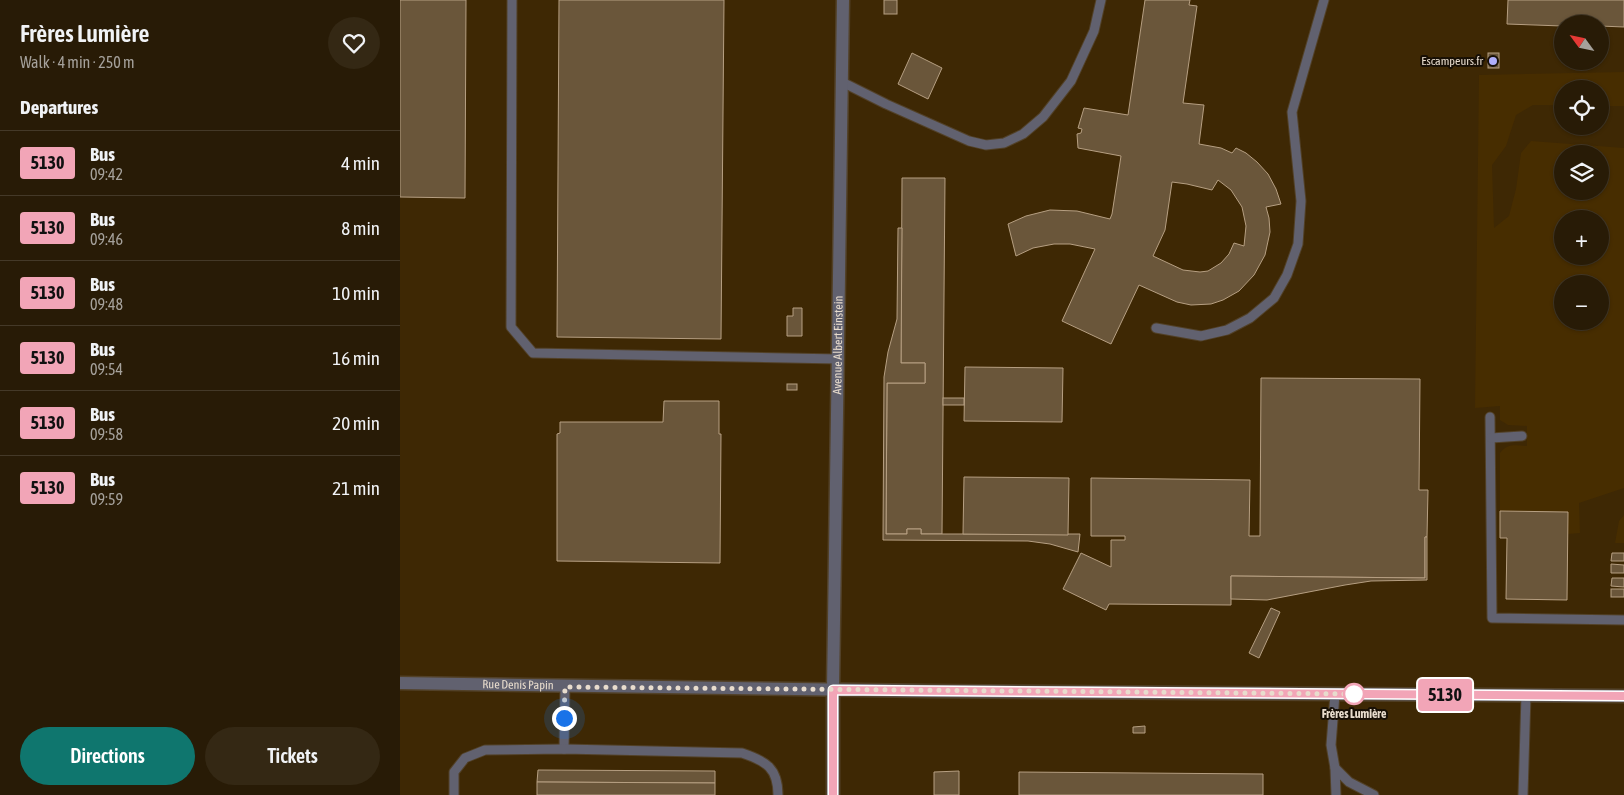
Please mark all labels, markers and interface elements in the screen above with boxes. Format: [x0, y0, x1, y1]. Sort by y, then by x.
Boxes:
north arrow [1554, 15, 1609, 70]
map controls [1554, 15, 1609, 330]
button: heart [328, 17, 380, 69]
text: Frères Lumière [20, 20, 149, 47]
text: Walk · 4 min · 250 m [20, 53, 134, 71]
place label: Escampeurs.fr [1421, 54, 1483, 68]
marker: Escampeurs.fr [1487, 55, 1499, 67]
button: locate [1554, 80, 1609, 135]
text: Departures [20, 96, 98, 118]
text: Bus [90, 143, 115, 165]
button: layers [1554, 145, 1609, 200]
text: 5130 [31, 152, 64, 173]
text: 4 min [341, 152, 380, 174]
text: 09:42 [90, 165, 123, 183]
text: Bus [90, 208, 115, 230]
button: + [1554, 210, 1609, 265]
text: 5130 [31, 217, 64, 238]
text: 8 min [341, 217, 380, 239]
text: 09:46 [90, 230, 123, 248]
text: Bus [90, 273, 115, 295]
button: − [1554, 275, 1609, 330]
text: 5130 [31, 282, 64, 303]
text: 10 min [332, 282, 380, 304]
text: 09:48 [90, 295, 123, 313]
street label: Avenue Albert Einstein [830, 295, 846, 395]
text: Bus [90, 338, 115, 360]
text: 5130 [31, 347, 64, 368]
text: 16 min [332, 347, 380, 369]
text: 09:54 [90, 360, 123, 378]
text: Bus [90, 403, 115, 425]
text: 5130 [31, 412, 64, 433]
text: 20 min [332, 412, 380, 434]
text: 09:58 [90, 425, 123, 443]
text: Bus [90, 468, 115, 490]
text: 5130 [31, 477, 64, 498]
text: 21 min [332, 477, 380, 499]
text: 09:59 [90, 490, 123, 508]
street label: Rue Denis Papin [482, 677, 554, 692]
line badge: 5130 [1410, 679, 1480, 711]
marker: Frères Lumière [1343, 683, 1365, 705]
text: 5130 [1428, 684, 1462, 705]
your location [552, 706, 577, 731]
place label: Frères Lumière [1322, 707, 1387, 721]
button: Directions [20, 727, 195, 785]
button: Tickets [205, 727, 380, 785]

